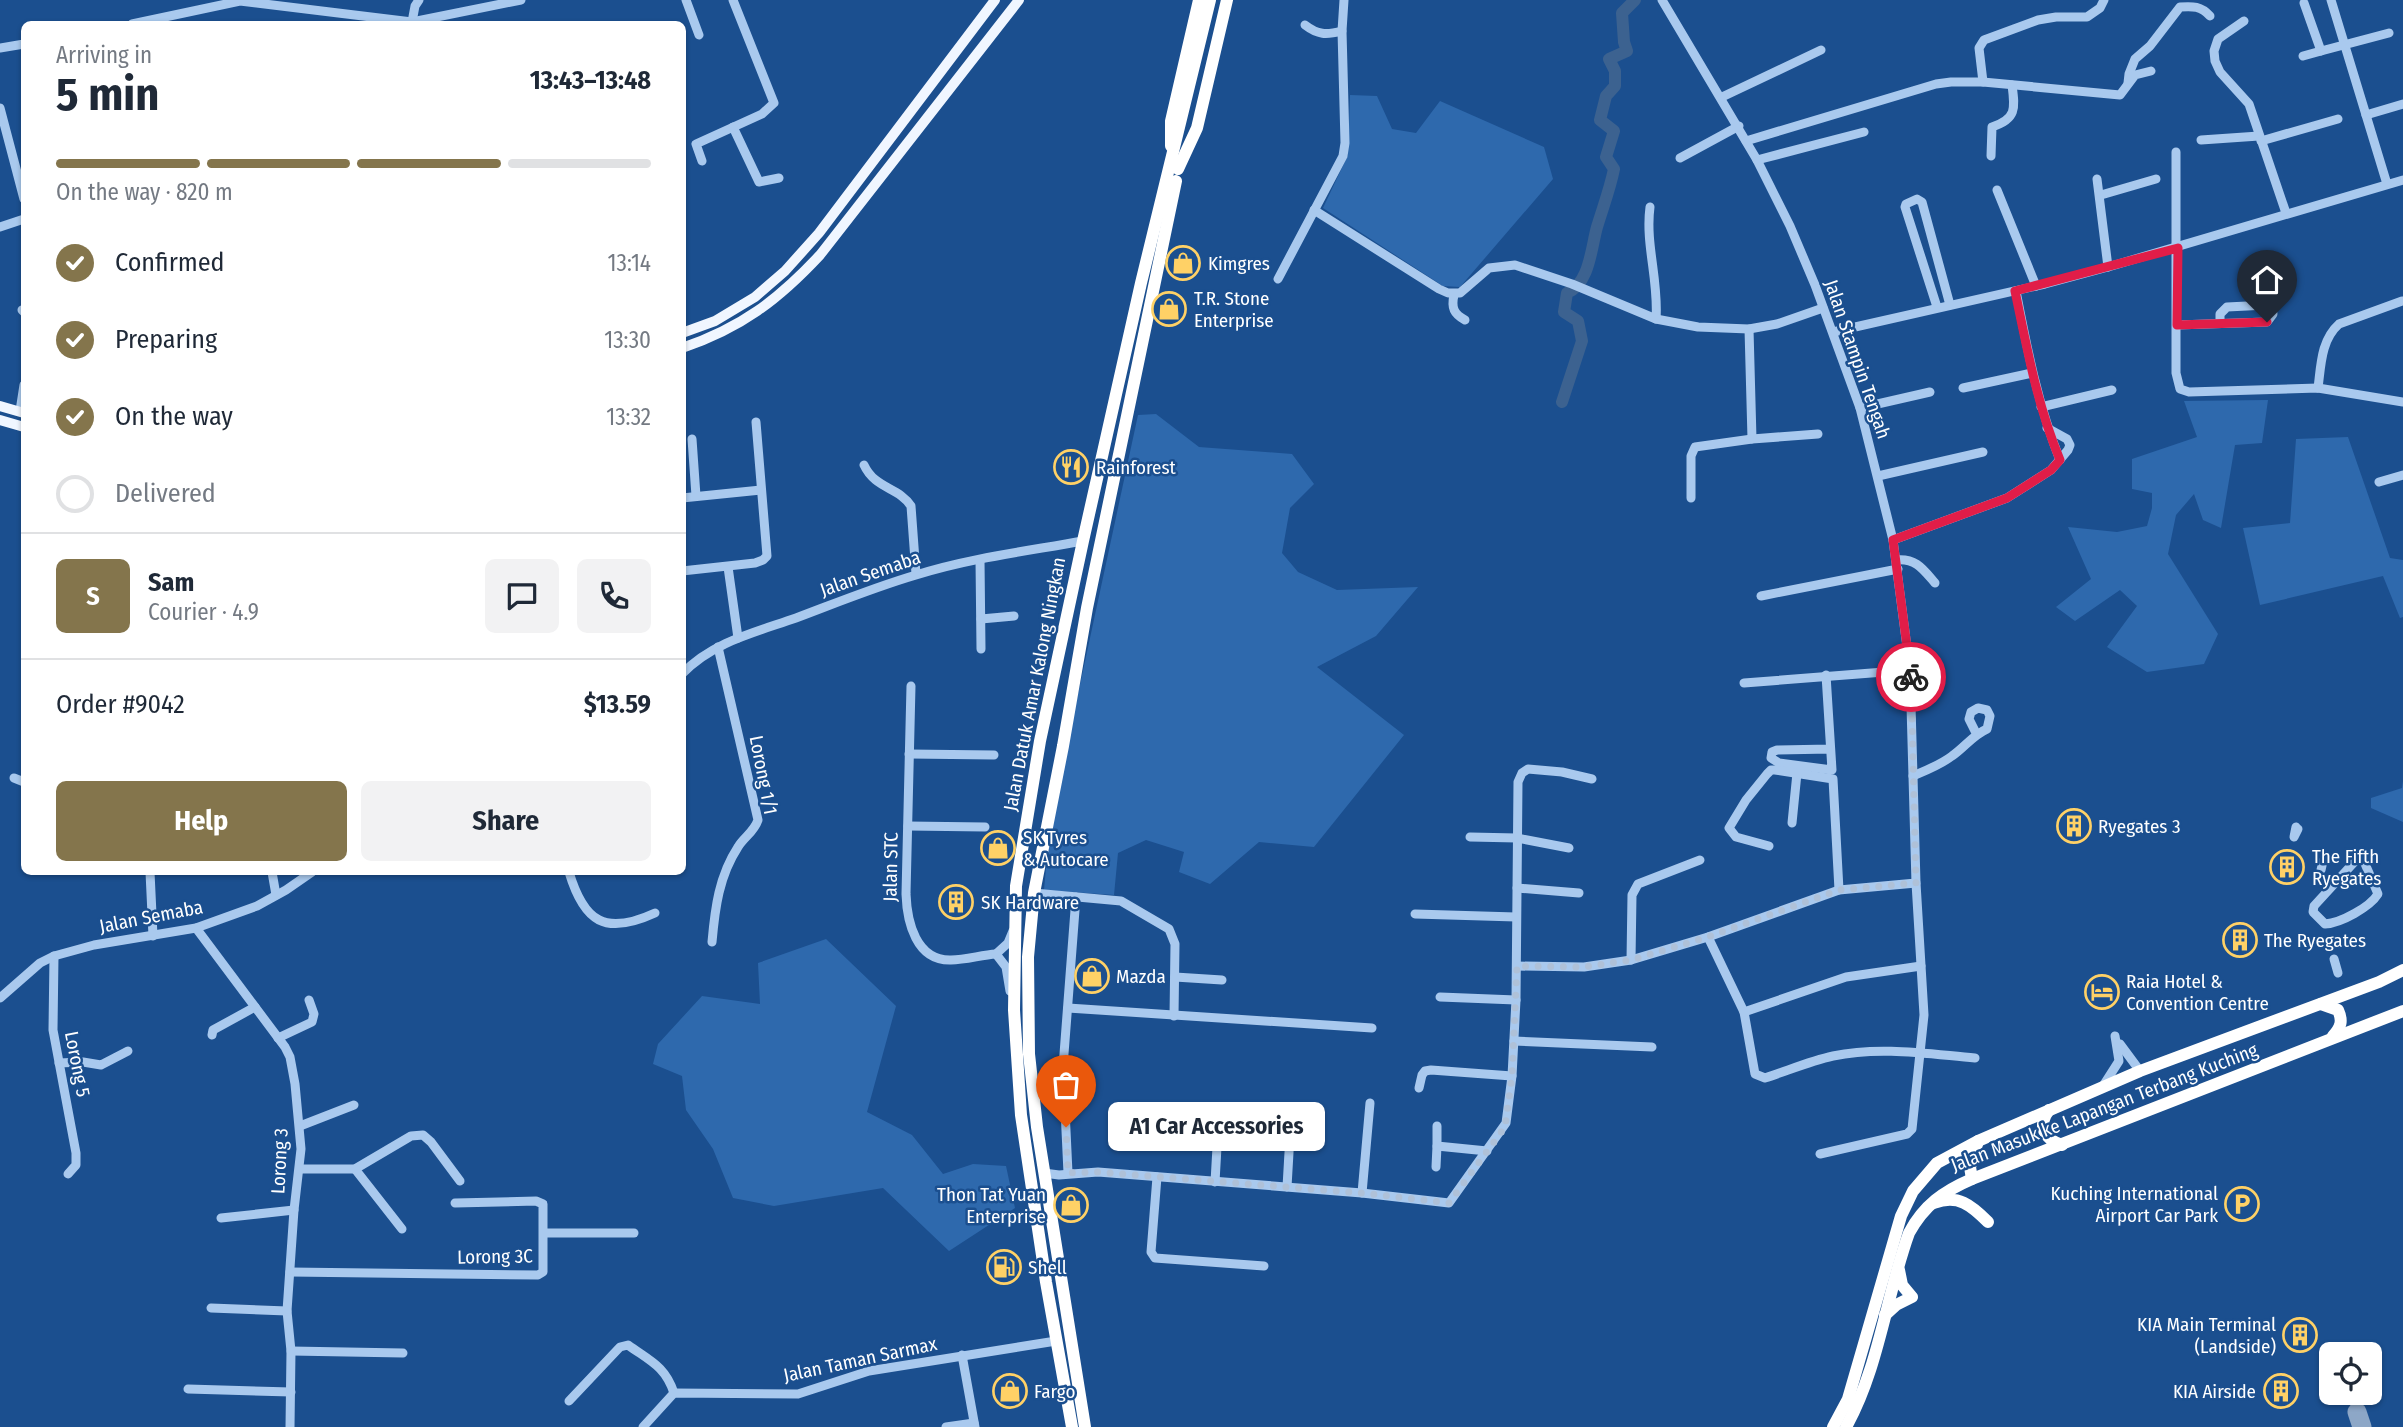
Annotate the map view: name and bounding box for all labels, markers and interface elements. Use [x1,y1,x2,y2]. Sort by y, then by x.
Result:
text: Arriving in [56,41,152,69]
text: 13:43–13:48 [530,65,651,96]
text: 5 min [56,67,159,122]
text: On the way · 820 m [56,178,233,206]
icon: check [56,244,94,282]
shop icon: Kimgres [1164,244,1202,282]
text: Confirmed [115,247,225,278]
text: 13:14 [608,249,651,277]
pin [2237,250,2297,322]
place label: Kimgres [1208,252,1270,275]
icon: home [2248,261,2286,299]
street label: Jalan Stampin Tengah [1819,277,1896,442]
place label: T.R. Stone Enterprise [1194,287,1274,332]
shop icon: T.R. Stone Enterprise [1150,290,1188,328]
icon: check [56,321,94,359]
text: Preparing [115,324,217,355]
text: 13:30 [604,326,651,354]
icon: check [56,398,94,436]
text: On the way [115,401,233,432]
text: 13:32 [606,403,651,431]
restaurant icon: Rainforest [1052,448,1090,486]
place label: Rainforest [1096,456,1176,479]
text: Delivered [115,478,216,509]
street label: Jalan Semaba [817,546,924,601]
street label: Jalan Datuk Amar Kalong Ningkan [999,555,1070,813]
button: chat [485,559,559,633]
button: phone [577,559,651,633]
text: Sam [148,567,194,598]
text: S [86,581,100,612]
text: Courier · 4.9 [148,598,259,626]
courier [1876,642,1946,712]
icon: bike [1892,658,1930,696]
text: Order #9042 [56,689,185,720]
text: $13.59 [584,689,651,720]
street label: Lorong 1/1 [745,734,782,817]
button: Help [56,781,347,861]
button: Share [361,781,651,861]
building icon: Ryegates 3 [2055,807,2093,845]
place label: Ryegates 3 [2098,815,2180,838]
place label: SK Tyres & Autocare [1023,826,1109,871]
shop icon: SK Tyres & Autocare [979,829,1017,867]
street label: Jalan STC [878,832,903,902]
place label: The Fifth Ryegates [2312,845,2381,890]
building icon: The Fifth Ryegates [2268,848,2306,886]
building icon: SK Hardware [937,883,975,921]
place label: SK Hardware [981,891,1079,914]
street label: Jalan Semaba [97,895,205,938]
building icon: The Ryegates [2221,921,2259,959]
place label: The Ryegates [2264,929,2366,952]
shop icon: Mazda [1073,957,1111,995]
place label: Mazda [1116,965,1166,988]
place label: Raia Hotel & Convention Centre [2126,970,2269,1015]
hotel icon: Raia Hotel & Convention Centre [2083,973,2121,1011]
street label: Lorong 5 [60,1029,95,1099]
street label: Jalan Masuk ke Lapangan Terbang Kuching [1947,1038,2261,1177]
pin [1036,1055,1096,1127]
icon: bag [1047,1066,1085,1104]
callout: A1 Car Accessories [1108,1102,1325,1152]
text: A1 Car Accessories [1130,1112,1303,1140]
street label: Lorong 3 [266,1127,293,1195]
place label: Kuching International Airport Car Park [2050,1182,2218,1227]
place label: Thon Tat Yuan Enterprise [937,1183,1046,1228]
parking icon: Kuching International Airport Car Park [2223,1185,2261,1223]
shop icon: Thon Tat Yuan Enterprise [1052,1186,1090,1224]
street label: Lorong 3C [457,1244,533,1269]
fuel station icon: Shell [985,1248,1023,1286]
place label: Shell [1028,1256,1067,1279]
place label: KIA Main Terminal (Landside) [2137,1313,2276,1358]
building icon: KIA Main Terminal (Landside) [2281,1316,2319,1354]
street label: Jalan Taman Sarmax [781,1332,940,1387]
map controls [2319,1342,2382,1405]
button: locate [2319,1342,2382,1405]
shop icon: Fargo [991,1372,1029,1410]
building icon: KIA Airside [2262,1372,2300,1410]
place label: Fargo [1034,1380,1075,1403]
place label: KIA Airside [2173,1380,2256,1403]

